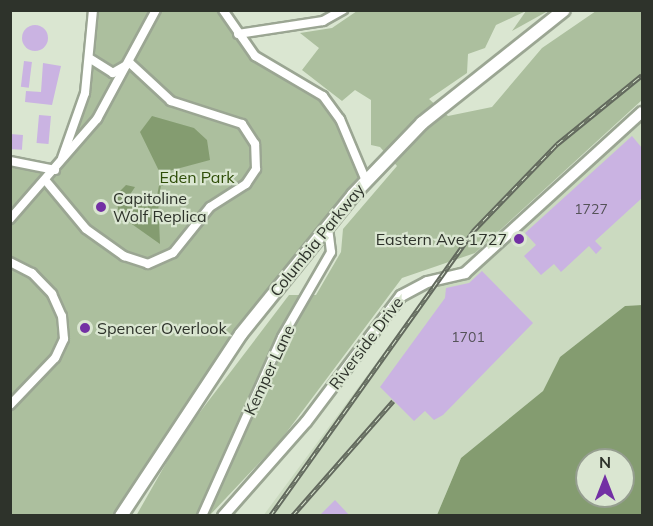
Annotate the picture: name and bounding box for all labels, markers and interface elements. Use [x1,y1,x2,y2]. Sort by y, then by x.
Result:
park label: Eden Park [160,167,234,187]
street label: Columbia Parkway [266,180,368,300]
place label: Capitoline Wolf Replica [113,188,207,226]
marker: Capitoline Wolf Replica [94,200,108,214]
house number: 1727 [574,201,608,217]
place label: Eastern Ave 1727 [376,229,507,249]
marker: Eastern Ave 1727 [512,232,526,246]
street label: Riverside Drive [325,293,407,393]
place label: Spencer Overlook [97,318,227,338]
marker: Spencer Overlook [78,321,92,335]
street label: Kemper Lane [240,322,298,418]
house number: 1701 [451,329,485,345]
north arrow [575,448,635,508]
text: N [599,452,611,472]

